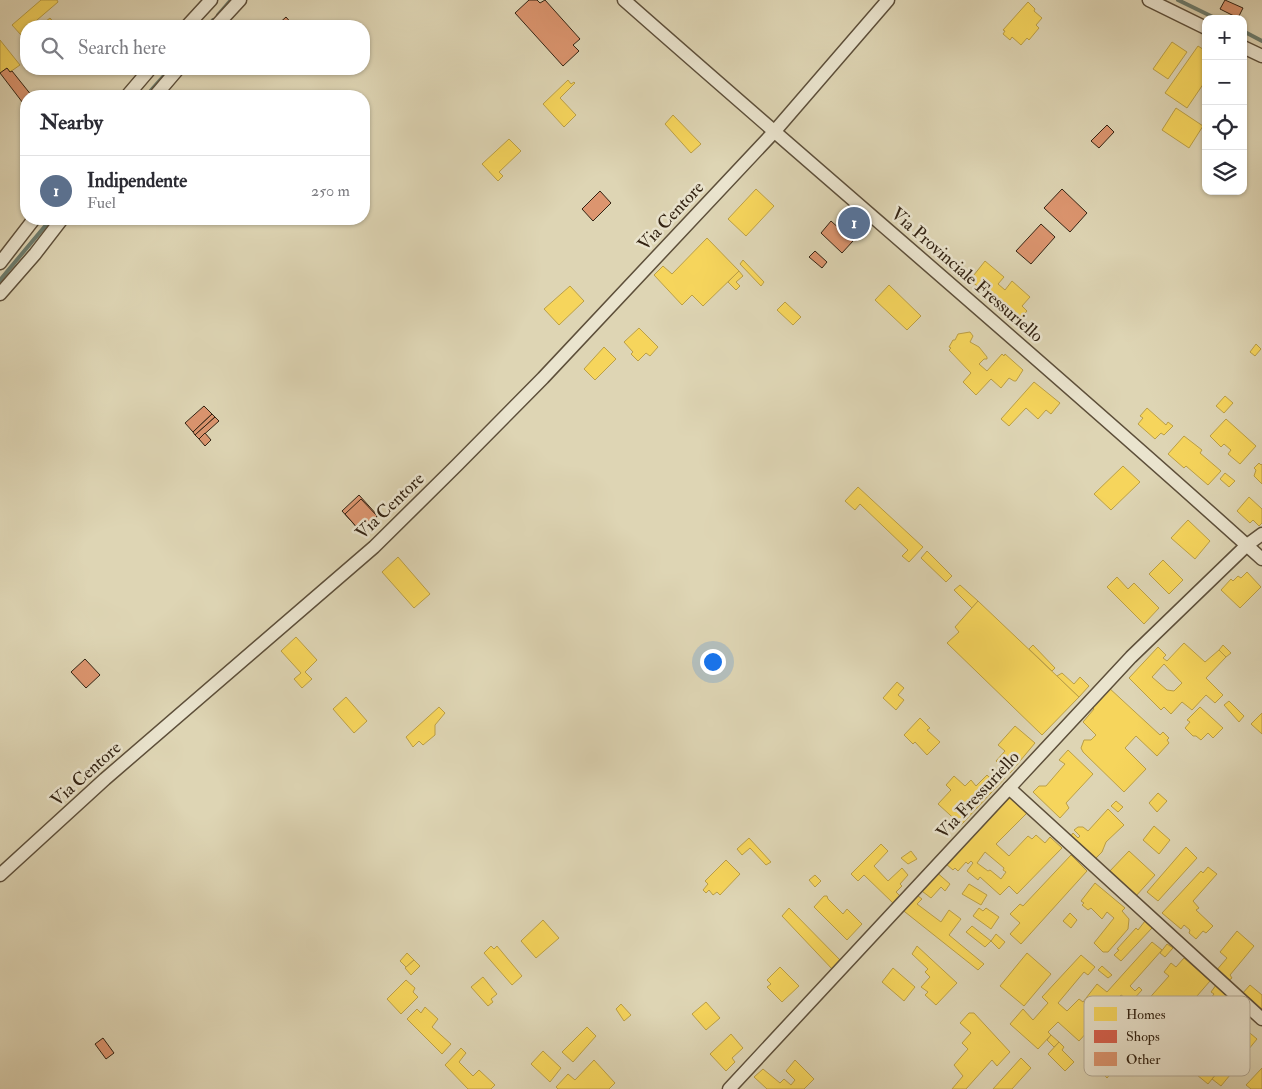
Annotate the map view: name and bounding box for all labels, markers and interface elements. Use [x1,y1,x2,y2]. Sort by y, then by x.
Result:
map controls [1202,15,1247,195]
button: + [1202,15,1247,60]
search box [20,20,370,75]
icon: search [38,34,66,62]
text: Search here [78,36,166,60]
button: − [1202,60,1247,105]
button: locate [1202,105,1247,150]
text: Nearby [40,109,103,136]
button: layers [1202,150,1247,195]
text: Indipendente [87,169,187,193]
street label: Via Centore [633,176,709,256]
text: 1 [53,181,59,201]
text: 250 m [311,181,350,201]
text: Fuel [87,193,116,213]
street label: Via Provinciale Fressuriello [886,202,1048,348]
pin: 1 [838,204,870,242]
street label: Via Centore [351,467,430,545]
your location [700,649,726,675]
street label: Via Centore [46,736,126,812]
street label: Via Fressuriello [931,746,1025,844]
legend [1084,996,1250,1076]
text: Homes [1126,1006,1166,1023]
text: Shops [1126,1028,1160,1046]
text: Other [1126,1051,1161,1068]

